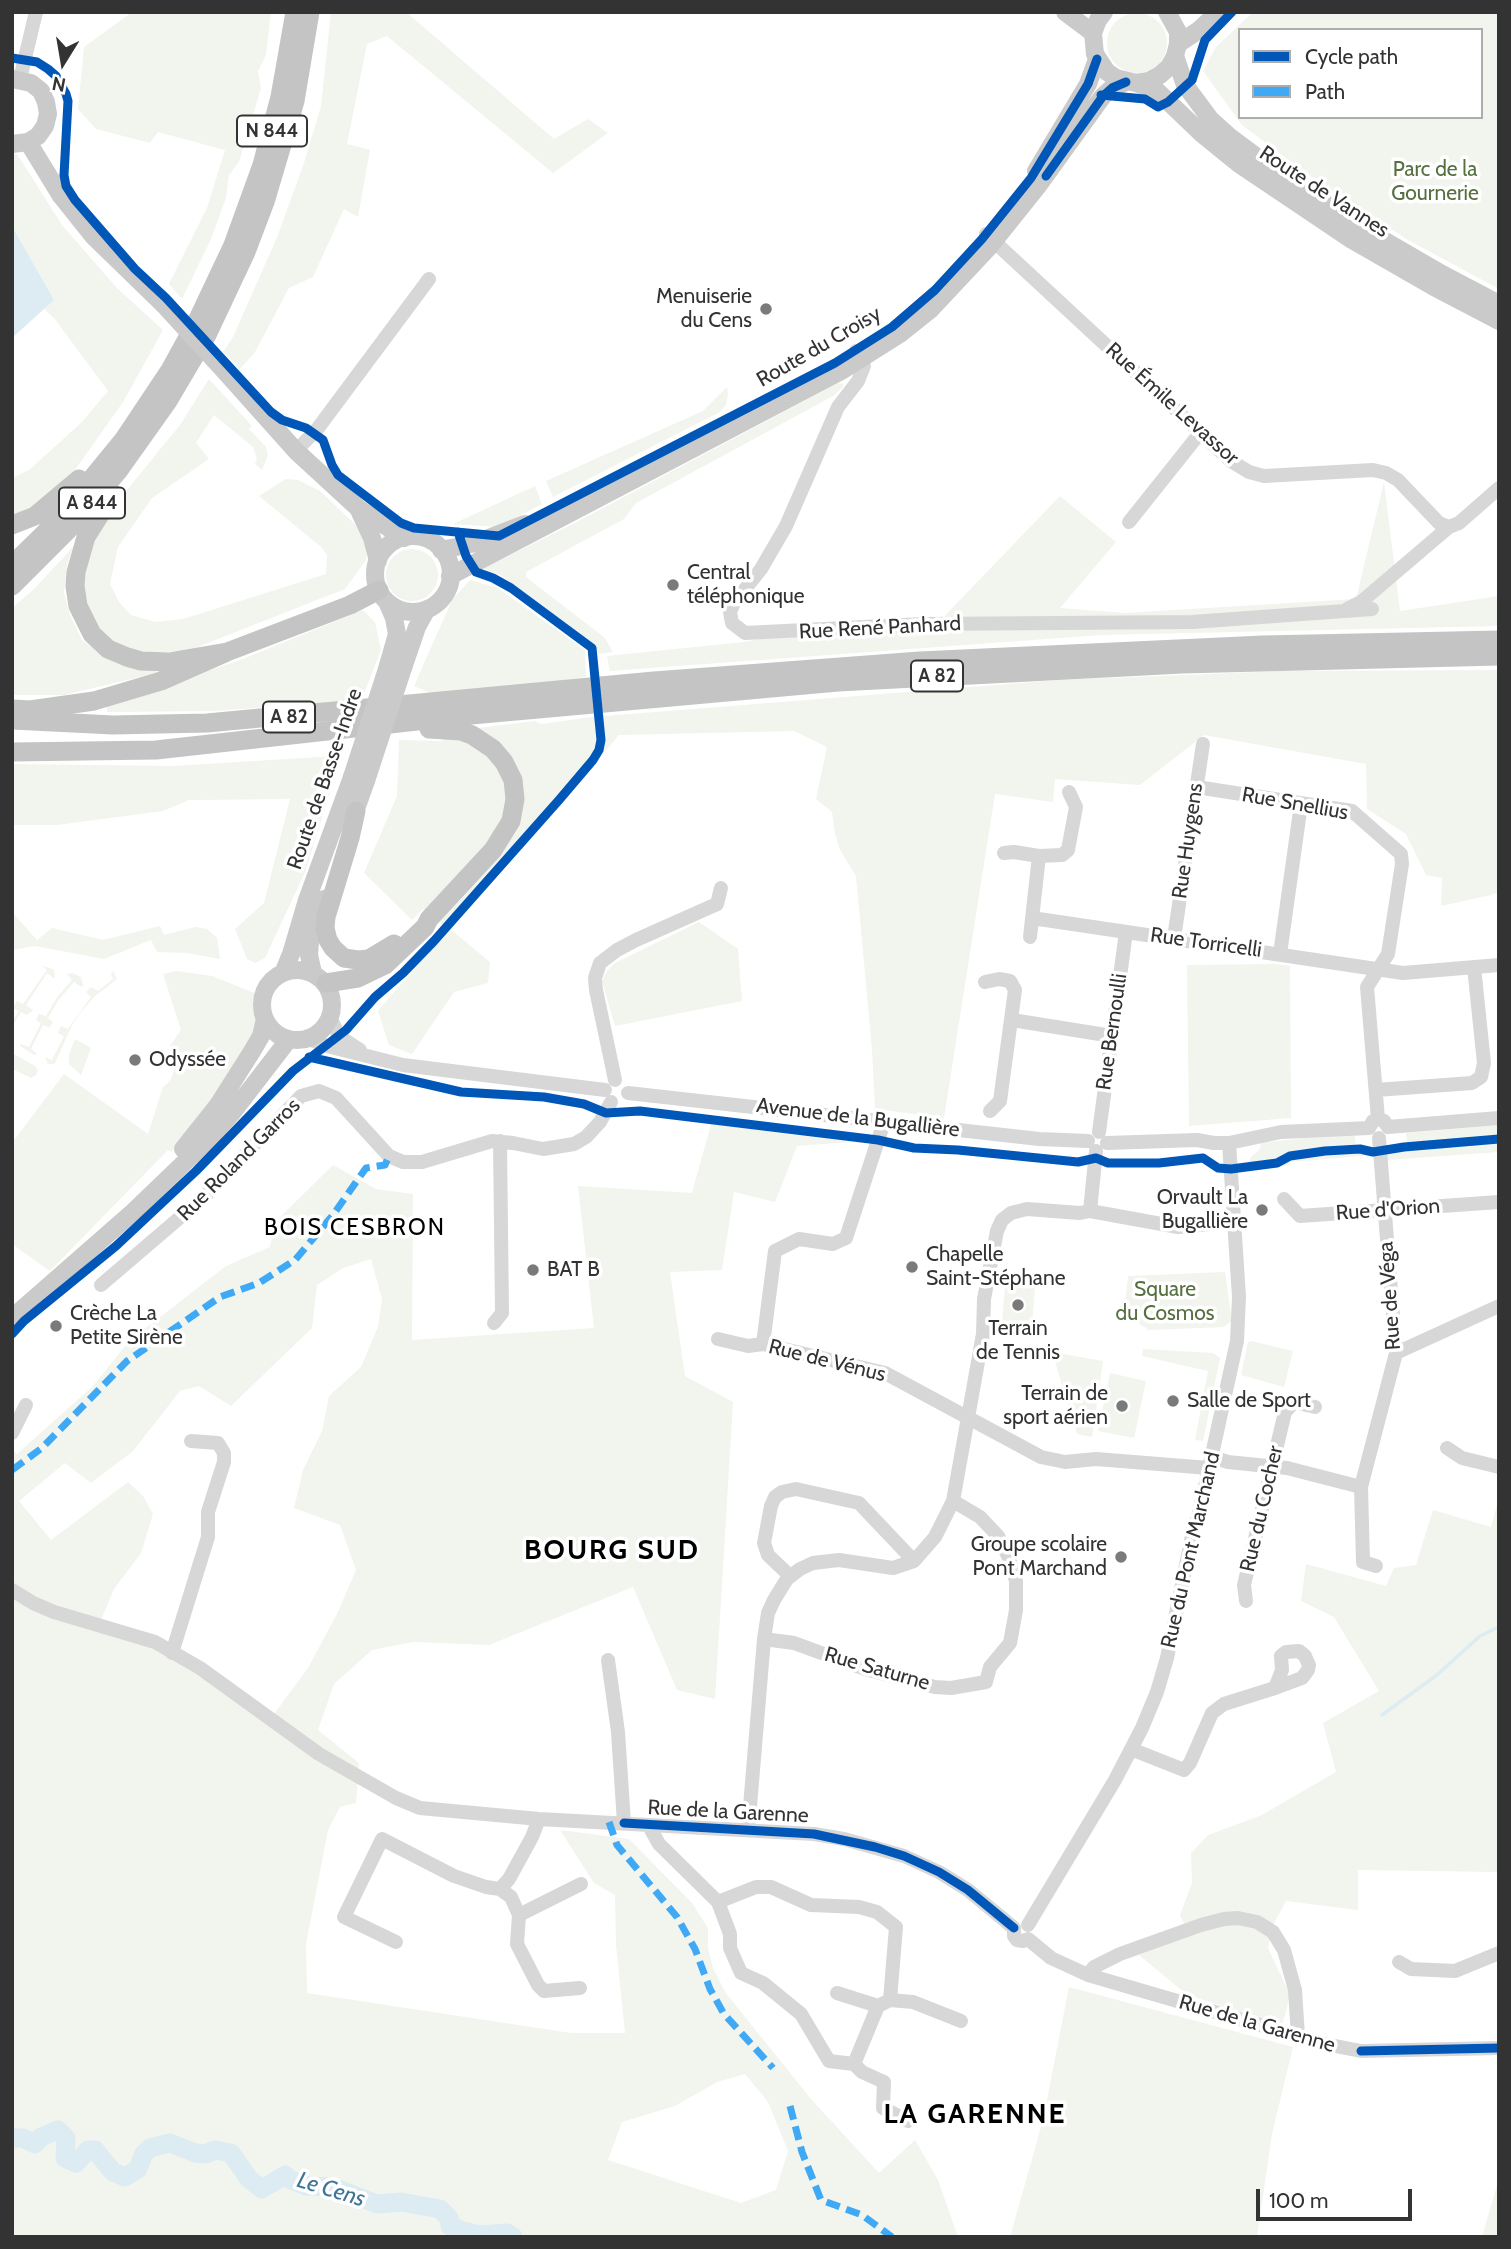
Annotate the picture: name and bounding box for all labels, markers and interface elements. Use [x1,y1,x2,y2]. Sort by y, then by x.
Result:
north arrow [28,28,98,98]
legend [1238,28,1483,119]
text: Cycle path [1305,44,1398,69]
text: N [50,72,68,97]
text: Path [1305,79,1345,104]
road number: N 844 [237,116,307,146]
street label: Route de Vannes [1254,141,1394,243]
park label: Parc de la Gournerie [1391,157,1479,207]
place label: Menuiserie du Cens [656,284,752,334]
street label: Route du Croisy [752,301,886,393]
marker: Menuiserie du Cens [758,301,774,317]
street label: Rue Émile Levassor [1100,338,1244,470]
road number: A 844 [59,488,125,518]
place label: Central téléphonique [687,560,805,610]
marker: Central téléphonique [665,577,681,593]
street label: Rue René Panhard [798,611,962,645]
road number: A 82 [911,660,963,692]
street label: Route de Basse-Indre [282,685,368,873]
road number: A 82 [263,702,315,732]
street label: Rue Huygens [1167,782,1209,900]
street label: Rue Snellius [1240,782,1350,826]
street label: Rue Torricelli [1149,923,1263,963]
street label: Rue Bernoulli [1091,972,1133,1092]
place label: Odyssée [149,1047,226,1073]
marker: Odyssée [127,1052,143,1068]
street label: Rue Roland Garros [172,1093,306,1227]
street label: Avenue de la Bugallière [755,1093,961,1143]
place label: Orvault La Bugallière [1157,1185,1248,1235]
street label: Rue d'Orion [1335,1194,1441,1226]
marker: Orvault La Bugallière [1254,1202,1270,1218]
district label: BOIS CESBRON [266,1214,444,1242]
street label: Rue de Véga [1374,1241,1406,1351]
place label: Chapelle Saint-Stéphane [926,1242,1065,1292]
place label: BAT B [547,1257,600,1283]
marker: Chapelle Saint-Stéphane [904,1259,920,1275]
marker: BAT B [525,1262,541,1278]
park label: Square du Cosmos [1116,1277,1214,1327]
marker: Terrain de Tennis [1010,1297,1026,1313]
place label: Crèche La Petite Sirène [70,1301,183,1351]
place label: Terrain de Tennis [976,1316,1060,1366]
marker: Crèche La Petite Sirène [48,1318,64,1334]
street label: Rue de Vénus [766,1334,888,1388]
place label: Terrain de sport aérien [1003,1381,1108,1431]
place label: Salle de Sport [1187,1388,1311,1414]
marker: Salle de Sport [1165,1393,1181,1409]
marker: Terrain de sport aérien [1114,1398,1130,1414]
street label: Rue du Cocher [1235,1443,1289,1575]
street label: Rue du Pont Marchand [1156,1449,1226,1651]
place label: Groupe scolaire Pont Marchand [971,1532,1107,1582]
district label: BOURG SUD [525,1534,699,1568]
marker: Groupe scolaire Pont Marchand [1113,1549,1129,1565]
street label: Rue Saturne [822,1642,932,1696]
street label: Rue de la Garenne [647,1795,809,1829]
street label: Rue de la Garenne [1176,1990,1338,2058]
district label: LA GARENNE [885,2098,1065,2132]
water label: Le Cens [294,2167,368,2213]
scale bar [1259,2176,1415,2220]
text: 100 m [1269,2188,1328,2213]

